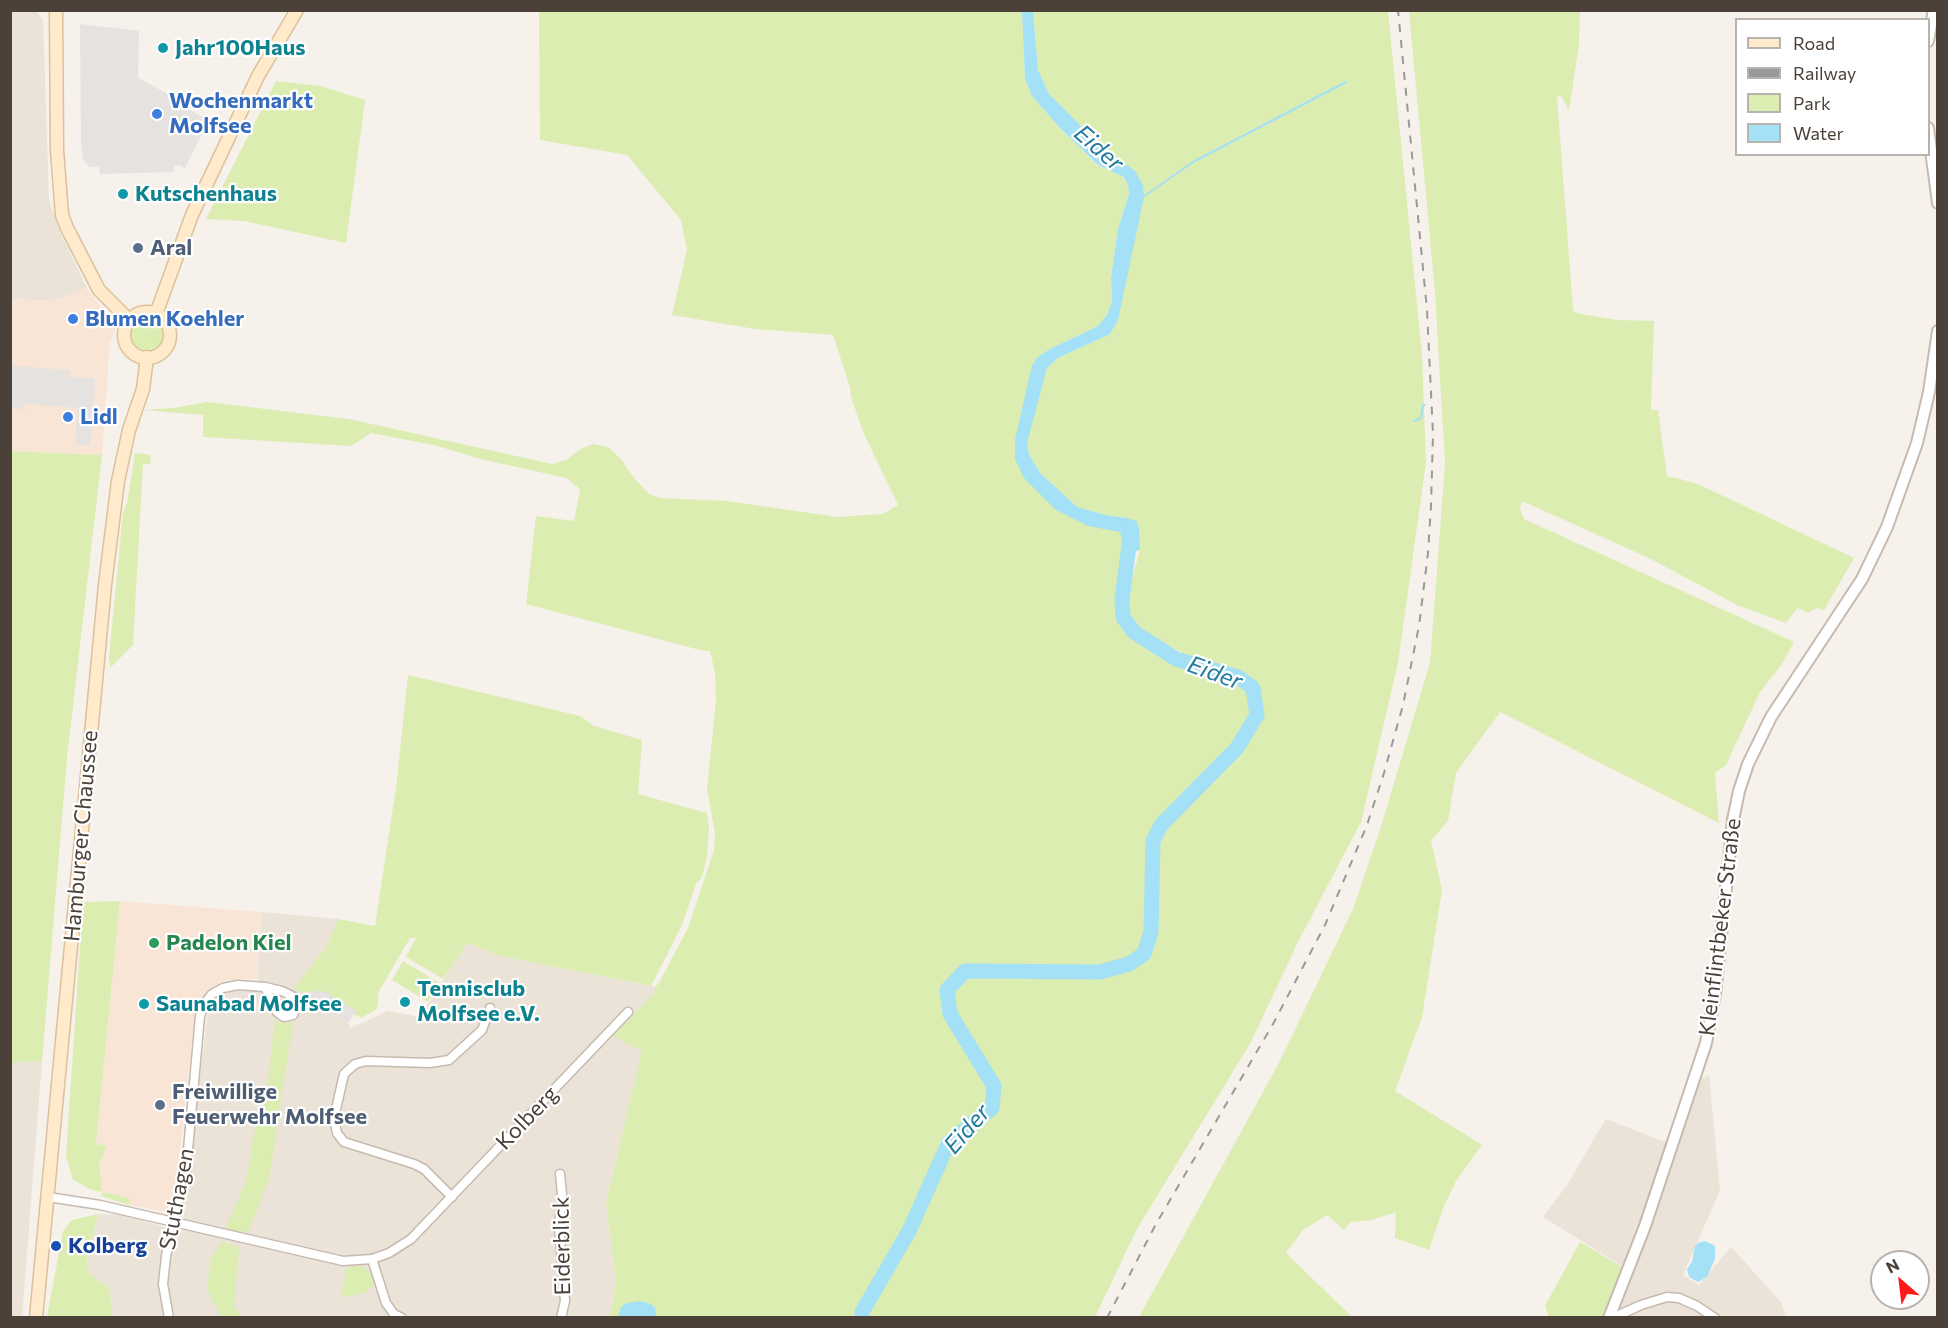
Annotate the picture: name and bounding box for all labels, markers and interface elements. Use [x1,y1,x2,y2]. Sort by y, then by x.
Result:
legend [1735,18,1930,156]
text: Road [1793,32,1835,54]
place label: Jahr100Haus [175,35,306,61]
marker: Jahr100Haus [156,41,170,55]
text: Railway [1793,62,1856,84]
place label: Wochenmarkt Molfsee [169,88,313,140]
text: Park [1793,92,1831,114]
marker: Wochenmarkt Molfsee [150,107,164,121]
water label: Eider [1068,119,1130,177]
text: Water [1793,122,1844,144]
place label: Kutschenhaus [135,181,277,207]
marker: Kutschenhaus [116,187,130,201]
place label: Aral [150,235,192,261]
marker: Aral [131,241,145,255]
place label: Blumen Koehler [85,306,244,332]
marker: Blumen Koehler [66,312,80,326]
place label: Lidl [80,404,118,430]
marker: Lidl [61,410,75,424]
water label: Eider [1184,650,1246,696]
street label: Hamburger Chaussee [59,729,103,943]
street label: Kleinflintbeker Straße [1694,817,1746,1037]
place label: Padelon Kiel [166,930,291,956]
marker: Padelon Kiel [147,936,161,950]
place label: Tennisclub Molfsee e.V. [417,976,540,1028]
place label: Saunabad Molfsee [156,991,342,1017]
marker: Tennisclub Molfsee e.V. [398,995,412,1009]
marker: Saunabad Molfsee [137,997,151,1011]
place label: Freiwillige Feuerwehr Molfsee [172,1079,367,1130]
street label: Kolberg [490,1081,564,1155]
marker: Freiwillige Feuerwehr Molfsee [153,1098,167,1112]
water label: Eider [938,1098,996,1160]
street label: Stuthagen [154,1146,200,1252]
street label: Eiderblick [548,1196,576,1296]
place label: Kolberg [68,1233,147,1259]
marker: Kolberg [49,1239,63,1253]
north arrow [1870,1250,1930,1310]
text: N [1882,1254,1902,1277]

